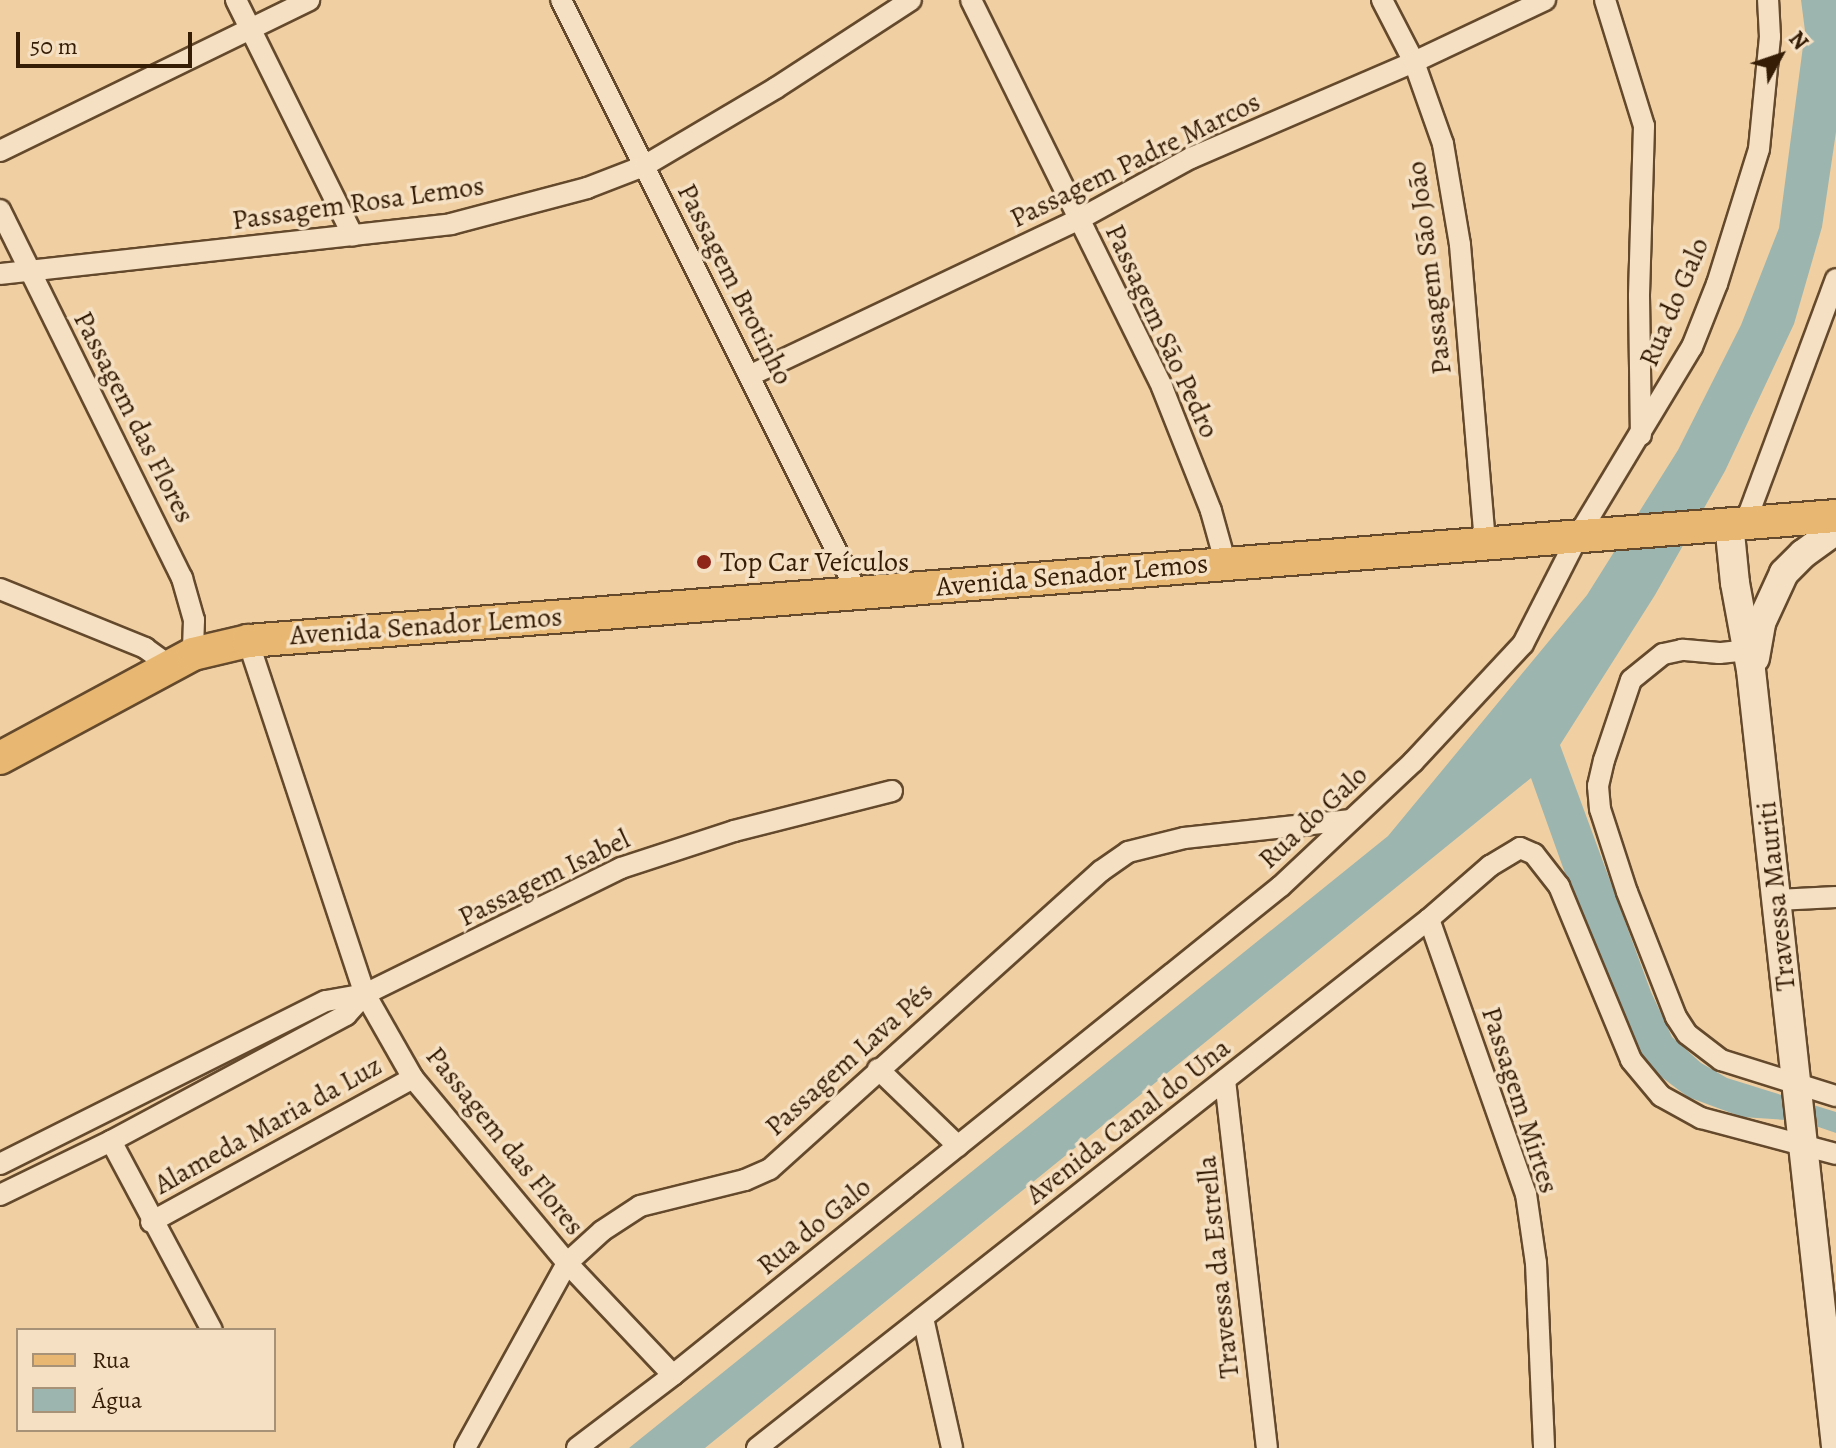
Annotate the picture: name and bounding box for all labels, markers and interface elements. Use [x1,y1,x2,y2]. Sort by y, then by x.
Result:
scale bar [20,16,196,66]
north arrow [1740,16,1820,96]
text: N [1782,25,1815,56]
text: 50 m [30,30,78,62]
street label: Passagem Padre Marcos [1005,85,1265,235]
street label: Passagem São João [1399,159,1459,377]
street label: Passagem Rosa Lemos [230,169,486,237]
street label: Passagem Brotinho [670,178,800,390]
street label: Passagem São Pedro [1098,219,1226,443]
street label: Rua do Galo [1632,232,1716,372]
street label: Passagem das Flores [66,306,202,528]
place label: Top Car Veículos [720,545,909,579]
street label: Avenida Senador Lemos [935,546,1209,604]
marker: Top Car Veículos [695,553,713,571]
street label: Avenida Senador Lemos [289,600,563,652]
street label: Rua do Galo [1252,758,1374,876]
street label: Travessa Mauriti [1749,800,1803,992]
street label: Passagem Isabel [453,822,635,934]
street label: Passagem Lava Pés [758,975,940,1143]
street label: Passagem Mirtes [1474,1003,1566,1197]
street label: Avenida Canal do Una [1019,1031,1237,1211]
street label: Passagem das Flores [419,1040,591,1242]
street label: Alameda Maria da Luz [148,1049,388,1201]
street label: Travessa da Estrella [1190,1154,1246,1380]
street label: Rua do Galo [750,1170,878,1282]
legend [16,1328,276,1432]
text: Rua [92,1344,130,1376]
text: Água [92,1384,142,1416]

